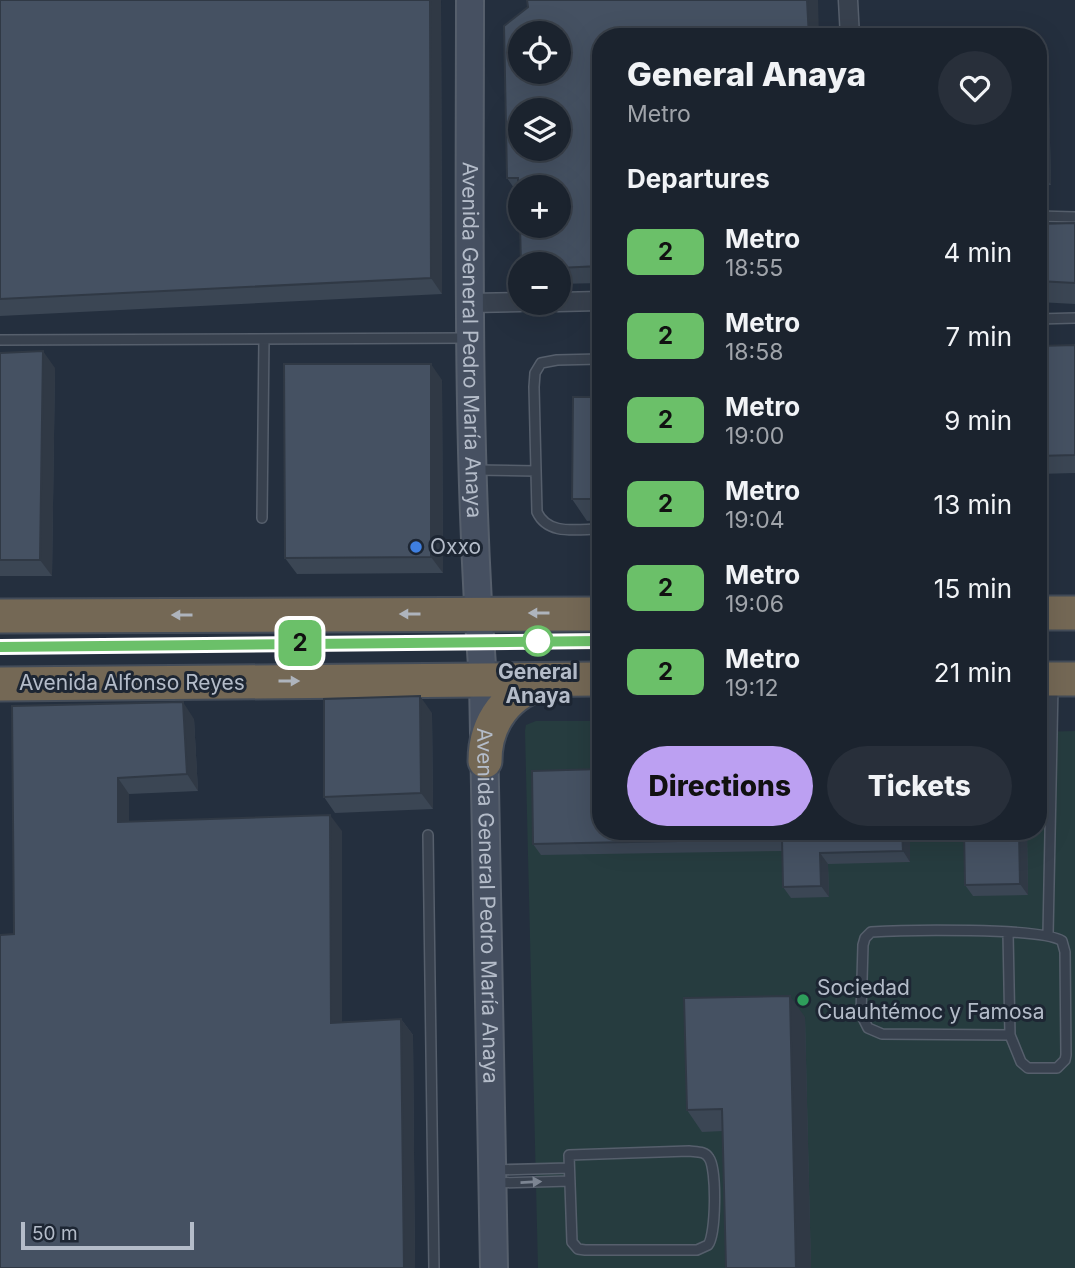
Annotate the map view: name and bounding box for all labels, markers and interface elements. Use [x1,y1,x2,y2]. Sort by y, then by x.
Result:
map controls [508,21,571,315]
button: locate [508,21,571,84]
button: heart [938,51,1012,125]
text: General Anaya [627,54,866,94]
button: layers [508,98,571,161]
text: Metro [627,100,691,128]
street label: Avenida General Pedro María Anaya [458,162,487,519]
text: Departures [627,163,770,194]
button: + [508,175,571,238]
text: Metro [725,223,800,254]
text: 2 [658,237,673,266]
text: 4 min [943,237,1012,268]
button: − [508,252,571,315]
text: 18:55 [725,254,783,282]
text: Metro [725,307,800,338]
text: 2 [658,321,673,350]
text: 7 min [946,321,1012,352]
text: 18:58 [725,338,783,366]
text: Metro [725,391,800,422]
text: 2 [658,405,673,434]
text: 9 min [944,405,1012,436]
text: 19:00 [725,422,784,450]
text: Metro [725,475,800,506]
text: 2 [658,489,673,518]
text: 13 min [934,489,1012,520]
text: 19:04 [725,506,785,534]
place label: Oxxo [430,534,481,559]
marker: Oxxo [408,539,424,555]
text: Metro [725,559,800,590]
text: 2 [658,573,673,602]
text: 15 min [934,573,1012,604]
text: 19:06 [725,590,784,618]
one-way arrow [398,608,420,620]
one-way arrow [528,608,550,619]
one-way arrow [171,609,193,621]
line badge: 2 [277,620,323,666]
marker: General Anaya [523,626,553,656]
text: 2 [292,628,308,657]
text: Metro [725,643,800,674]
text: 2 [658,657,673,686]
text: 21 min [934,657,1012,688]
place label: General Anaya [498,659,578,708]
street label: Avenida Alfonso Reyes [19,670,245,695]
text: 19:12 [725,674,779,702]
one-way arrow [278,676,300,687]
street label: Avenida General Pedro María Anaya [472,727,504,1084]
button: Directions [627,746,813,826]
button: Tickets [827,746,1012,826]
place label: Sociedad Cuauhtémoc y Famosa [817,975,1044,1024]
marker: Sociedad Cuauhtémoc y Famosa [795,992,811,1008]
one-way arrow [520,1176,542,1187]
scale bar [21,1219,194,1251]
text: 50 m [32,1222,78,1245]

